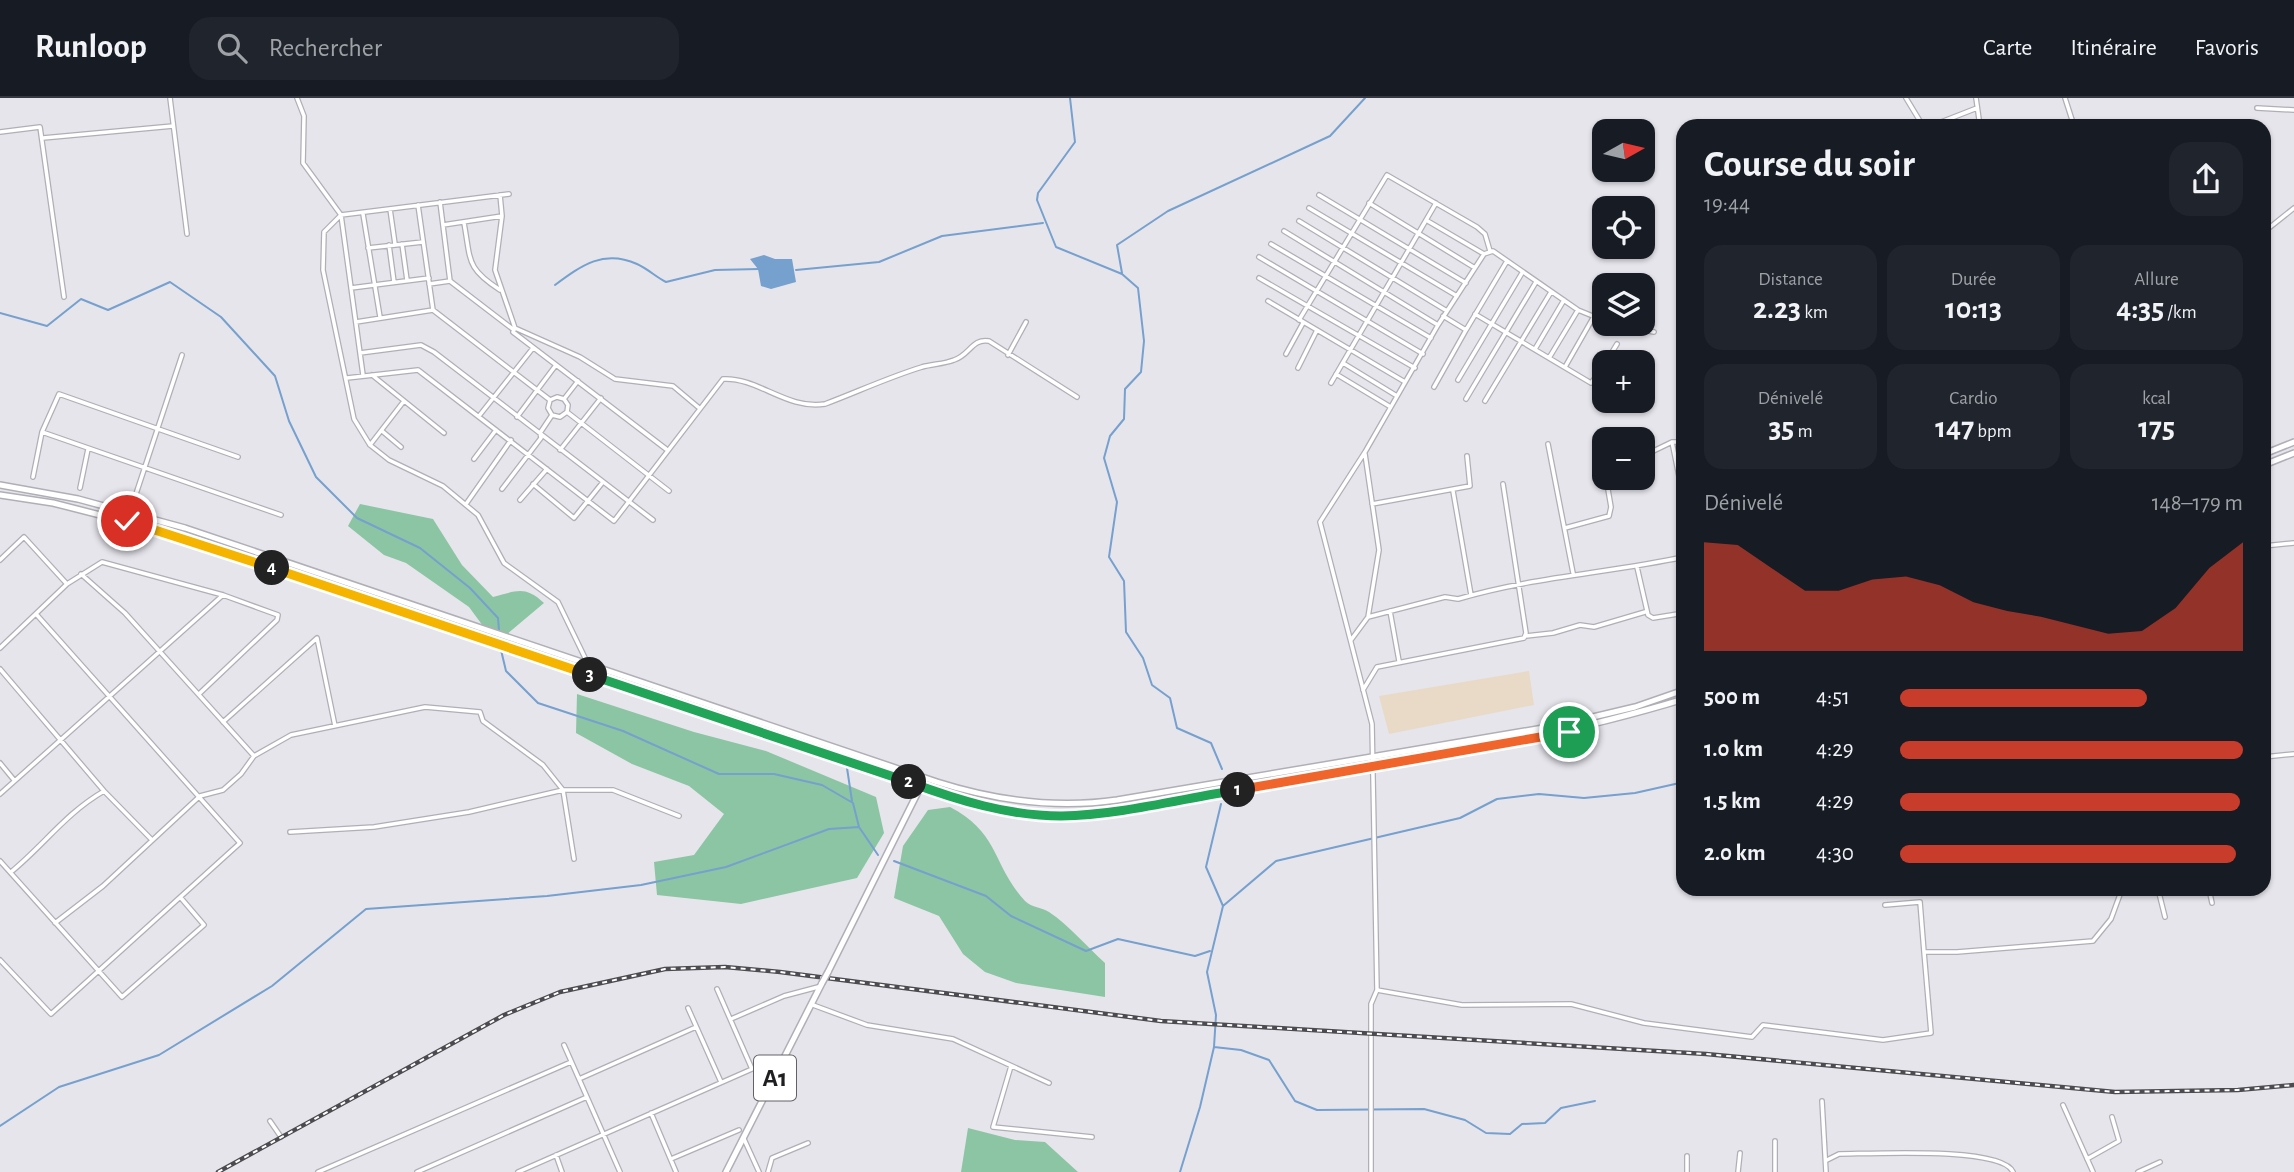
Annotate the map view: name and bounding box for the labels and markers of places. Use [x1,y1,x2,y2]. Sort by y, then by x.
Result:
pin [97,491,157,551]
pin: 4 [254,550,290,586]
pin: 3 [572,658,608,692]
pin [1539,702,1599,762]
pin: 2 [892,764,926,800]
pin: 1 [1220,772,1256,808]

